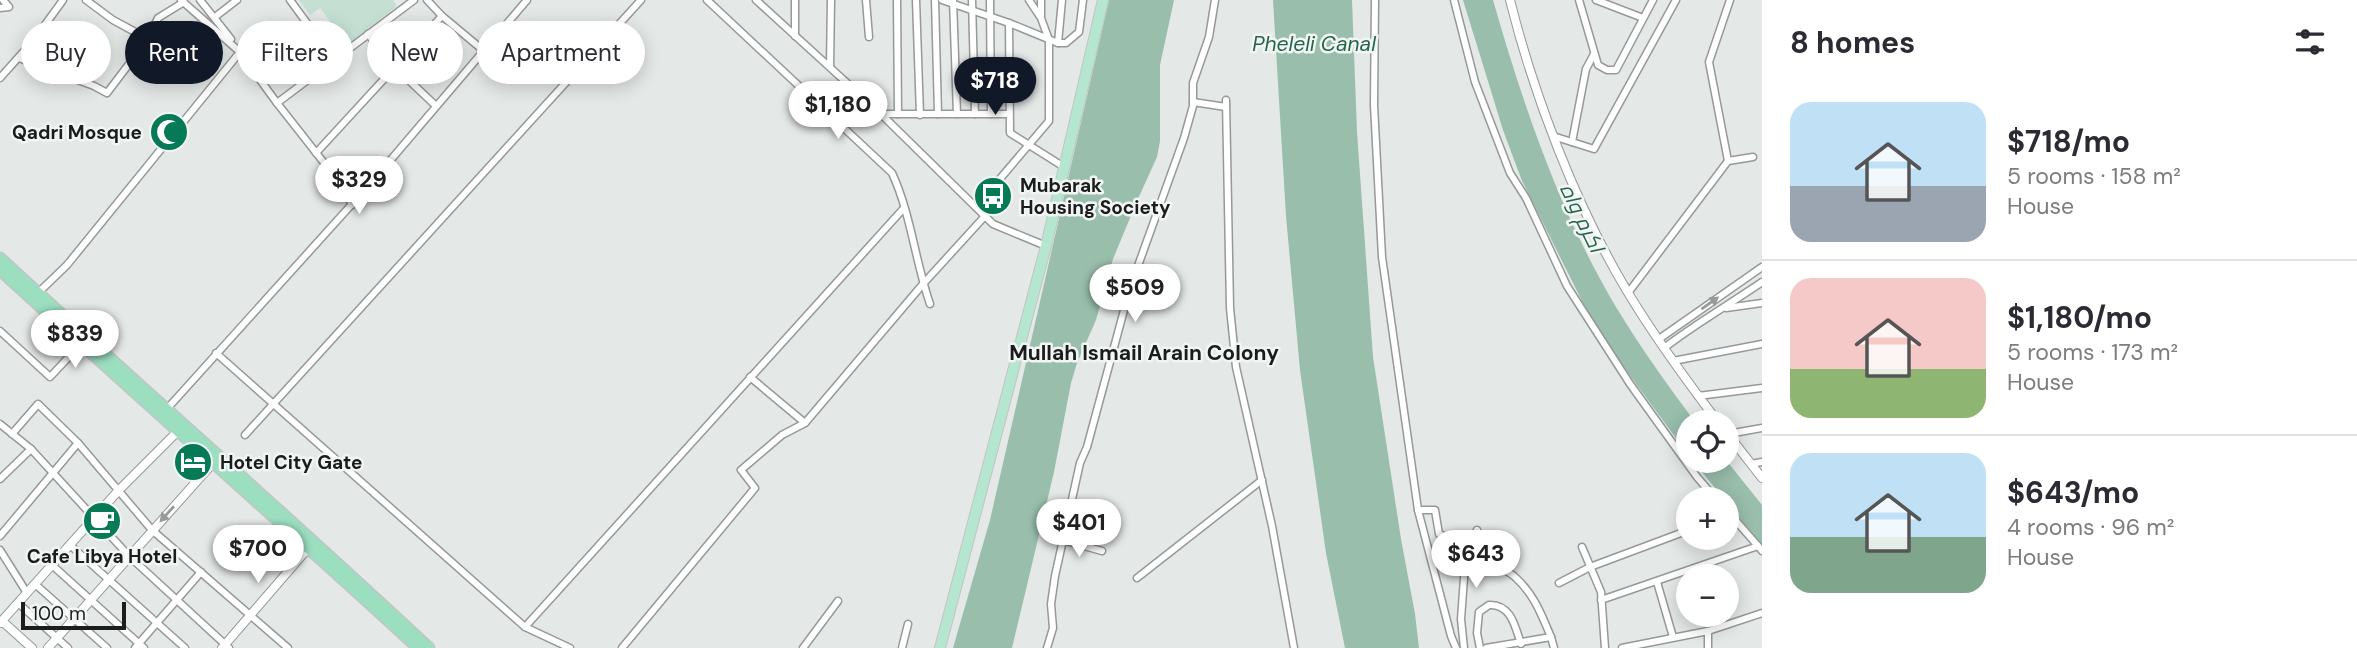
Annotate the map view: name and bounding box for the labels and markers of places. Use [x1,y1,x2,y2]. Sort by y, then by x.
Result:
pin: $718 [954,58,1036,117]
pin: $1,180 [781,82,895,141]
mosque icon: Qadri Mosque [148,111,190,153]
place label: Qadri Mosque [12,120,142,145]
pin: $329 [318,156,400,216]
place label: Mubarak Housing Society [1020,173,1171,220]
bus stop icon: Mubarak Housing Society [972,175,1014,217]
pin: $509 [1094,264,1176,324]
pin: $839 [34,310,116,370]
hotel icon: Hotel City Gate [172,441,214,483]
place label: Hotel City Gate [220,450,362,475]
cafe icon: Cafe Libya Hotel [81,500,123,542]
pin: $401 [1038,500,1120,559]
pin: $700 [217,526,299,585]
pin: $643 [1435,530,1517,590]
place label: Cafe Libya Hotel [27,544,177,569]

